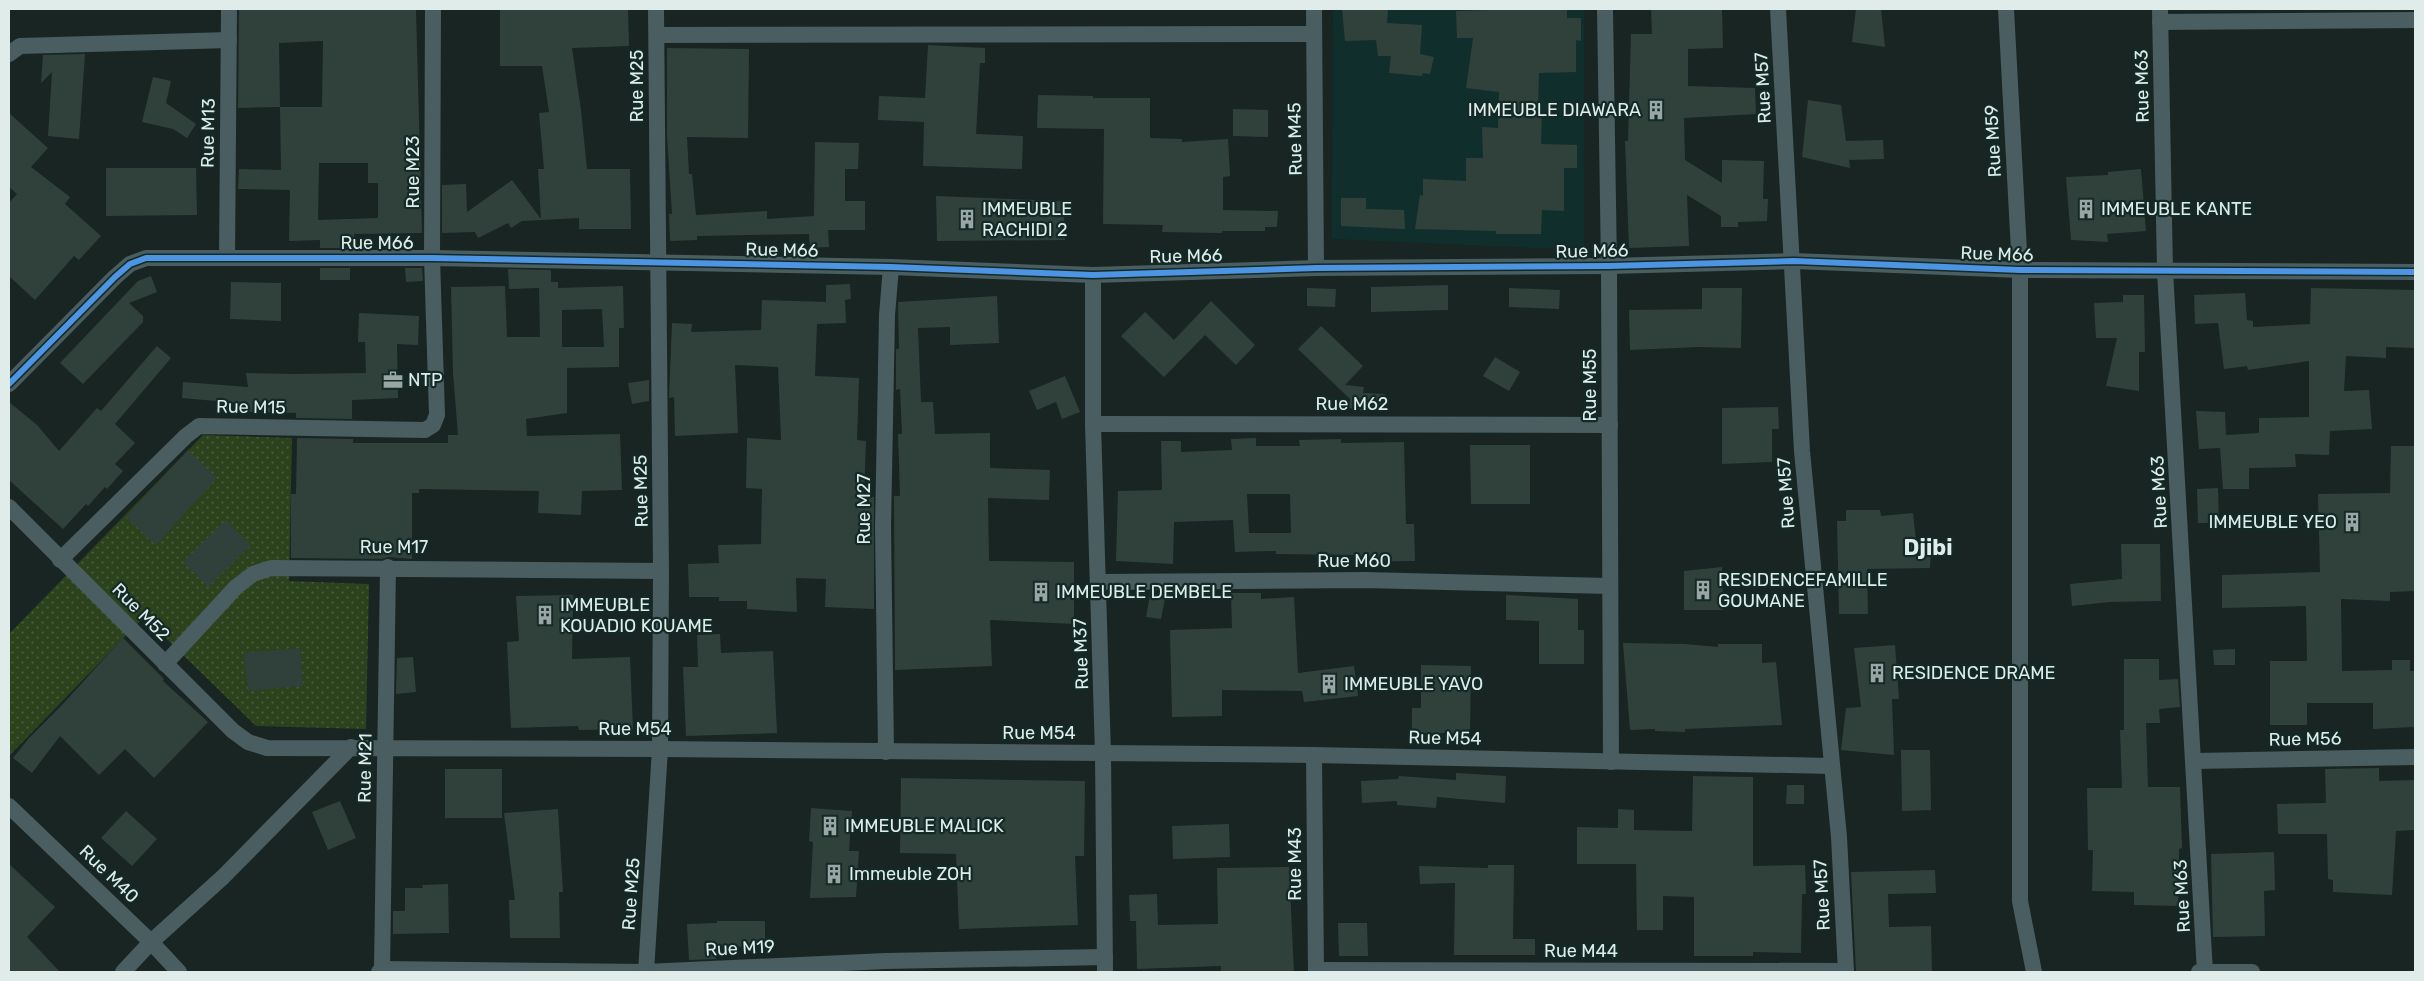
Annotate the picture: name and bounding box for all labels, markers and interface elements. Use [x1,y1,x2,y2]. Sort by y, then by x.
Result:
street label: Rue M63 [2130,49,2154,123]
street label: Rue M25 [626,50,648,122]
street label: Rue M57 [1750,52,1776,124]
street label: Rue M13 [196,98,220,168]
place label: IMMEUBLE DIAWARA [1468,99,1641,121]
building icon: IMMEUBLE DIAWARA [1645,99,1667,121]
street label: Rue M45 [1283,102,1307,176]
street label: Rue M59 [1980,104,2006,178]
street label: Rue M23 [402,136,424,208]
place label: IMMEUBLE RACHIDI 2 [982,198,1072,241]
building icon: IMMEUBLE KANTE [2075,198,2097,220]
place label: IMMEUBLE KANTE [2101,198,2252,220]
building icon: IMMEUBLE RACHIDI 2 [956,208,978,230]
street label: Rue M66 [340,232,414,254]
street label: Rue M66 [745,238,819,262]
street label: Rue M66 [1555,239,1629,263]
street label: Rue M66 [1960,242,2034,266]
street label: Rue M66 [1149,244,1223,268]
street label: Rue M55 [1579,349,1601,421]
office icon: NTP [382,369,404,391]
place label: NTP [408,369,443,391]
street label: Rue M62 [1316,393,1388,415]
street label: Rue M15 [216,395,286,419]
street label: Rue M25 [629,454,653,528]
street label: Rue M63 [2146,455,2172,529]
street label: Rue M57 [1773,457,1799,529]
street label: Rue M27 [853,473,875,545]
place label: IMMEUBLE YEO [2208,511,2337,533]
building icon: IMMEUBLE YEO [2341,511,2363,533]
district label: Djibi [1904,534,1952,561]
street label: Rue M17 [360,536,428,558]
street label: Rue M60 [1317,550,1391,572]
place label: RESIDENCEFAMILLE GOUMANE [1718,569,1888,612]
street label: Rue M52 [108,579,174,645]
building icon: RESIDENCEFAMILLE GOUMANE [1692,579,1714,601]
building icon: IMMEUBLE DEMBELE [1030,581,1052,603]
place label: IMMEUBLE DEMBELE [1056,581,1232,603]
place label: IMMEUBLE KOUADIO KOUAME [560,594,713,637]
building icon: IMMEUBLE KOUADIO KOUAME [534,604,556,626]
street label: Rue M37 [1069,618,1093,690]
building icon: RESIDENCE DRAME [1866,662,1888,684]
place label: RESIDENCE DRAME [1892,662,2055,684]
building icon: IMMEUBLE YAVO [1318,673,1340,695]
place label: IMMEUBLE YAVO [1344,673,1483,695]
street label: Rue M54 [598,718,672,740]
street label: Rue M54 [1002,722,1076,744]
street label: Rue M54 [1408,726,1482,750]
street label: Rue M56 [2268,727,2342,751]
street label: Rue M21 [353,733,377,803]
building icon: IMMEUBLE MALICK [819,815,841,837]
place label: IMMEUBLE MALICK [845,815,1004,837]
street label: Rue M43 [1284,827,1306,901]
street label: Rue M40 [75,840,143,908]
street label: Rue M25 [617,857,645,931]
street label: Rue M57 [1809,859,1835,931]
street label: Rue M63 [2169,859,2195,933]
building icon: Immeuble ZOH [823,863,845,885]
place label: Immeuble ZOH [849,863,972,885]
street label: Rue M19 [705,935,775,961]
street label: Rue M44 [1544,940,1618,962]

